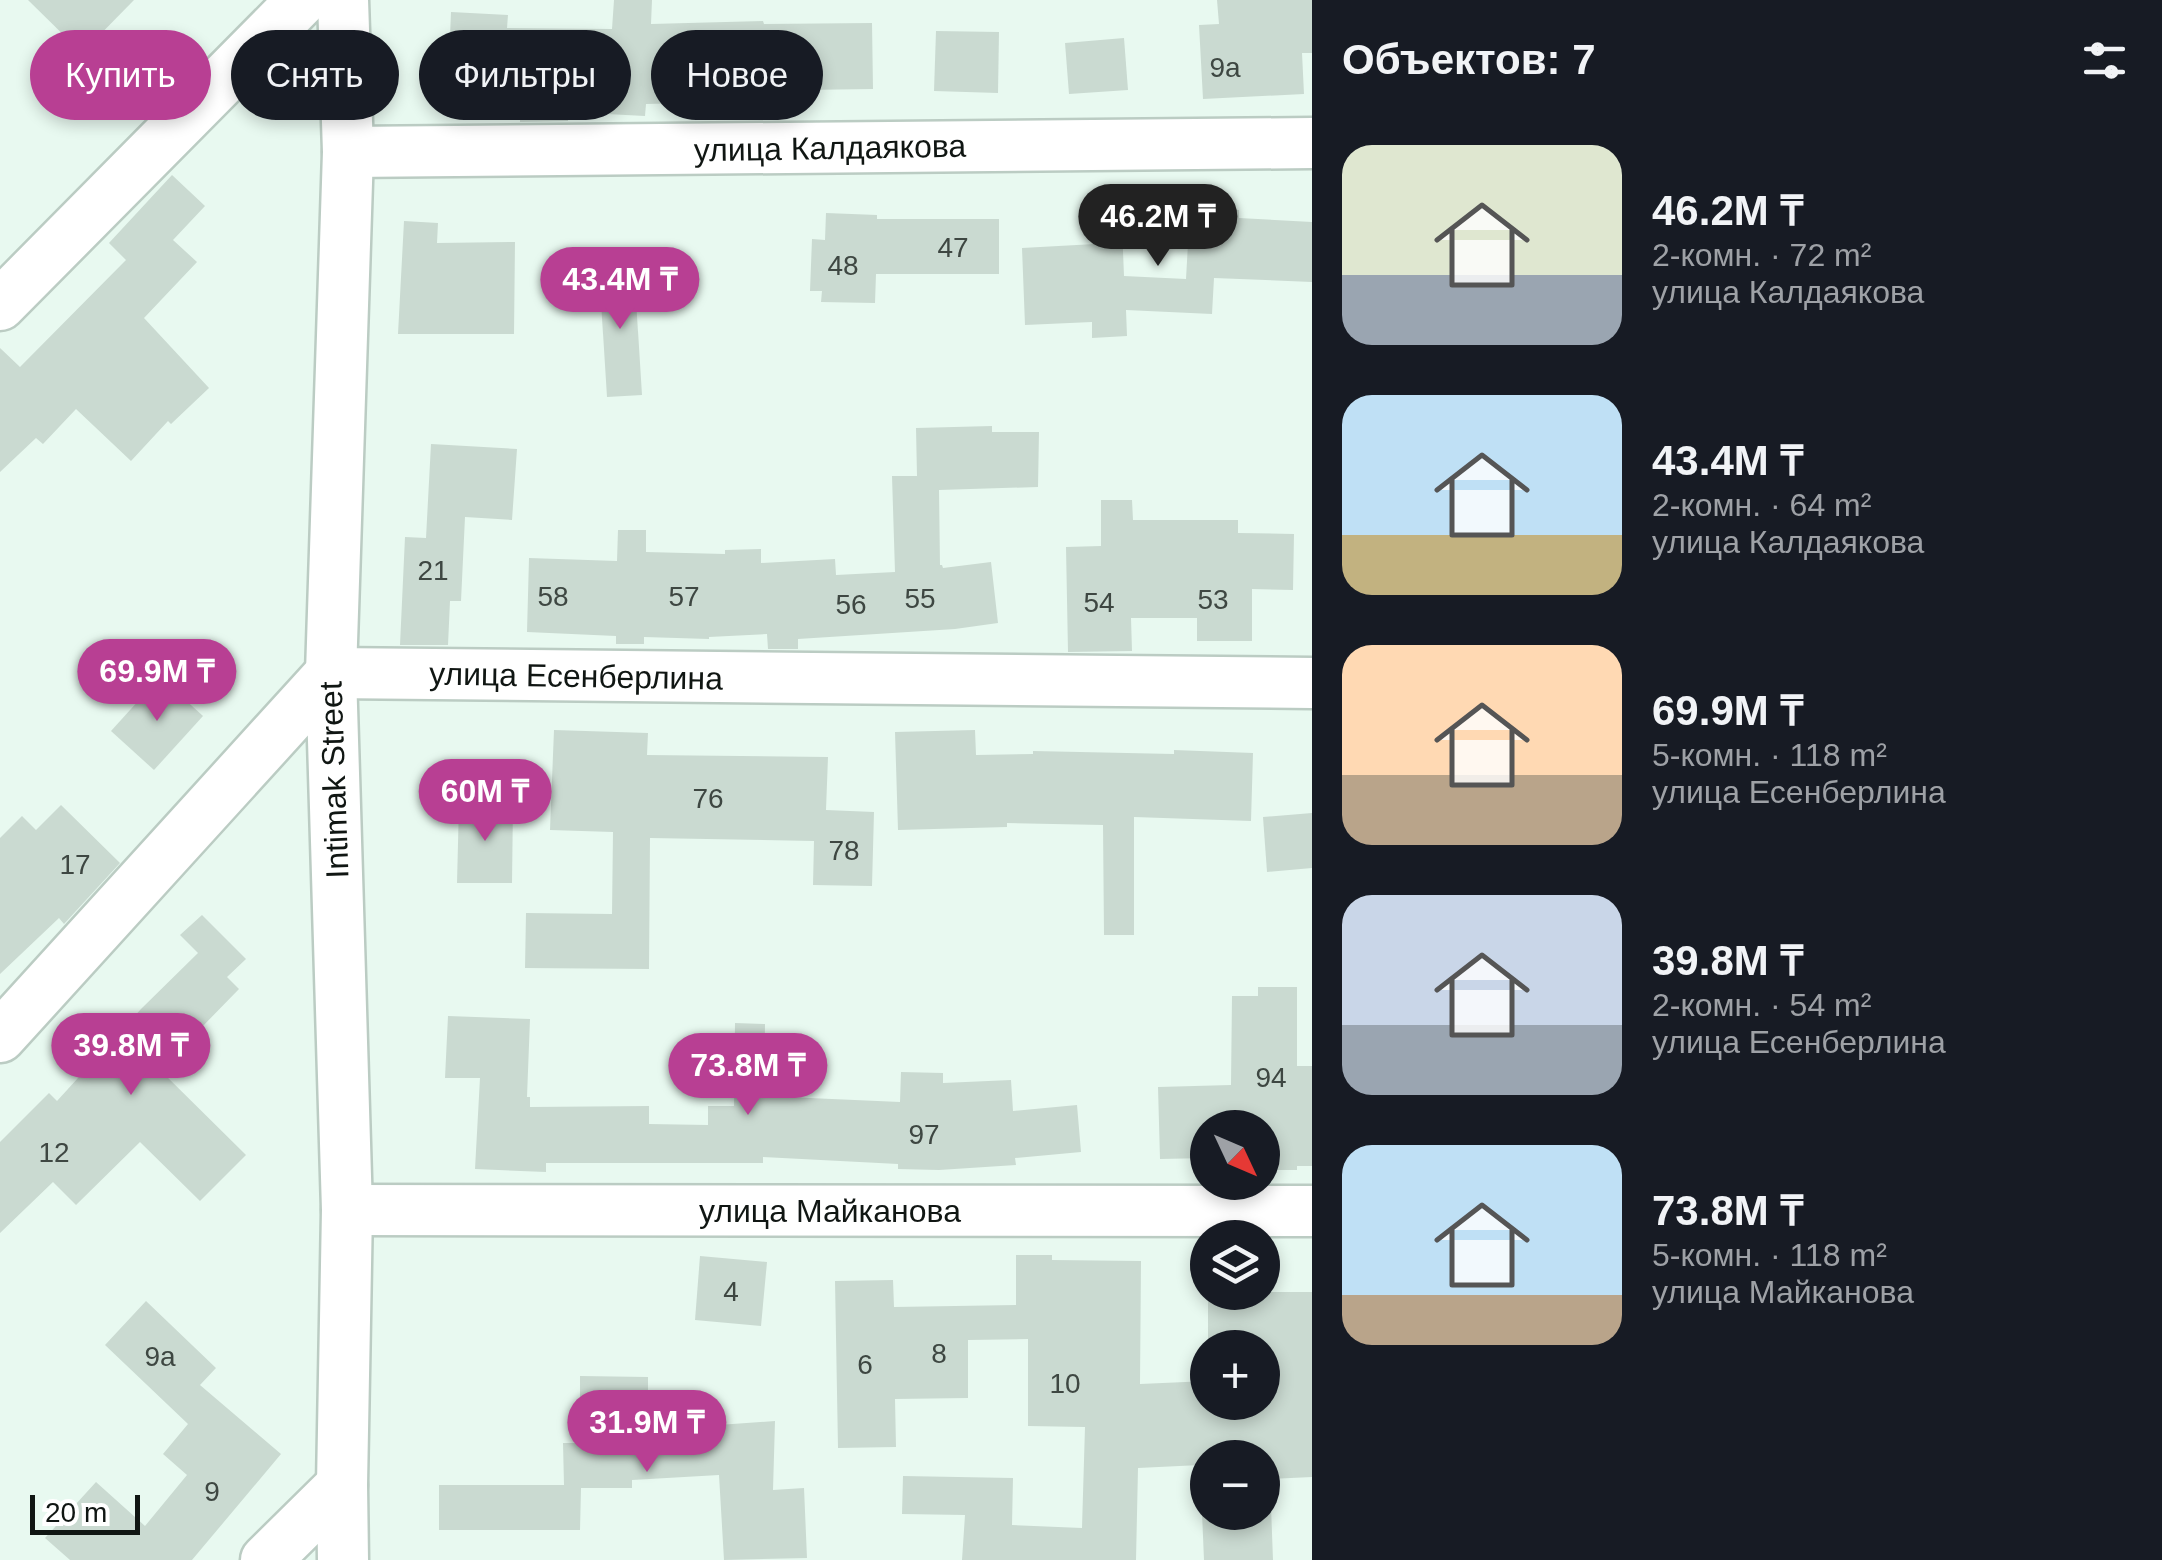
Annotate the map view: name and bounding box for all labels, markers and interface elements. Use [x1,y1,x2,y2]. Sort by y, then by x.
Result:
chip: Купить [30,30,211,120]
chip: Снять [231,30,399,120]
chip: Фильтры [419,30,631,120]
chip: Новое [651,30,823,120]
icon: filters [2077,33,2132,88]
text: Объектов: 7 [1342,36,1596,83]
house number: 9а [1209,52,1241,83]
street label: улица Калдаякова [694,128,967,168]
pin: 46.2M ₸ [1066,184,1250,269]
icon: home [1422,185,1542,305]
text: 46.2M ₸ [1652,187,1803,234]
text: 46.2M ₸ [1100,198,1216,234]
house number: 47 [937,232,969,263]
text: 2-комн. · 72 m² [1652,237,1871,273]
pin: 43.4M ₸ [528,247,712,332]
house number: 48 [827,250,859,281]
text: 43.4M ₸ [562,261,678,297]
text: улица Калдаякова [1652,274,1924,310]
icon: home [1422,435,1542,555]
text: 43.4M ₸ [1652,437,1803,484]
text: 2-комн. · 64 m² [1652,487,1871,523]
text: улица Калдаякова [1652,524,1924,560]
house number: 21 [417,555,449,586]
house number: 58 [537,581,569,612]
house number: 57 [668,581,700,612]
house number: 55 [904,583,936,614]
house number: 53 [1197,584,1229,615]
house number: 54 [1083,587,1115,618]
house number: 56 [835,589,867,620]
pin: 69.9M ₸ [65,639,249,724]
text: 69.9M ₸ [99,653,215,689]
street label: улица Есенберлина [429,655,723,697]
street label: Intimak Street [313,681,355,879]
icon: home [1422,685,1542,805]
text: 69.9M ₸ [1652,687,1803,734]
text: 5-комн. · 118 m² [1652,737,1887,773]
pin: 60M ₸ [415,759,555,844]
text: 60M ₸ [441,773,529,809]
text: улица Есенберлина [1652,774,1946,810]
house number: 76 [692,783,724,814]
house number: 78 [828,835,860,866]
house number: 17 [59,849,91,880]
icon: home [1422,935,1542,1055]
text: 39.8M ₸ [1652,937,1803,984]
text: 2-комн. · 54 m² [1652,987,1871,1023]
pin: 39.8M ₸ [39,1013,223,1098]
text: улица Есенберлина [1652,1024,1946,1060]
text: 39.8M ₸ [73,1027,189,1063]
pin: 73.8M ₸ [656,1033,840,1118]
text: 73.8M ₸ [690,1047,806,1083]
house number: 94 [1255,1062,1287,1093]
north arrow [1190,1110,1280,1200]
map controls [1190,1110,1280,1530]
house number: 97 [908,1119,940,1150]
house number: 12 [38,1137,70,1168]
icon: home [1422,1185,1542,1305]
text: 73.8M ₸ [1652,1187,1803,1234]
street label: улица Майканова [699,1193,961,1229]
button: layers [1190,1220,1280,1310]
text: 5-комн. · 118 m² [1652,1237,1887,1273]
text: улица Майканова [1652,1274,1914,1310]
house number: 4 [723,1276,739,1307]
button: + [1190,1330,1280,1420]
house number: 8 [931,1338,947,1369]
house number: 9а [144,1341,176,1372]
house number: 6 [857,1349,873,1380]
house number: 10 [1049,1368,1081,1399]
pin: 31.9M ₸ [555,1390,739,1475]
text: 31.9M ₸ [589,1404,705,1440]
button: − [1190,1440,1280,1530]
house number: 9 [204,1476,220,1507]
scale bar [30,1490,140,1534]
text: 20 m [45,1497,107,1528]

